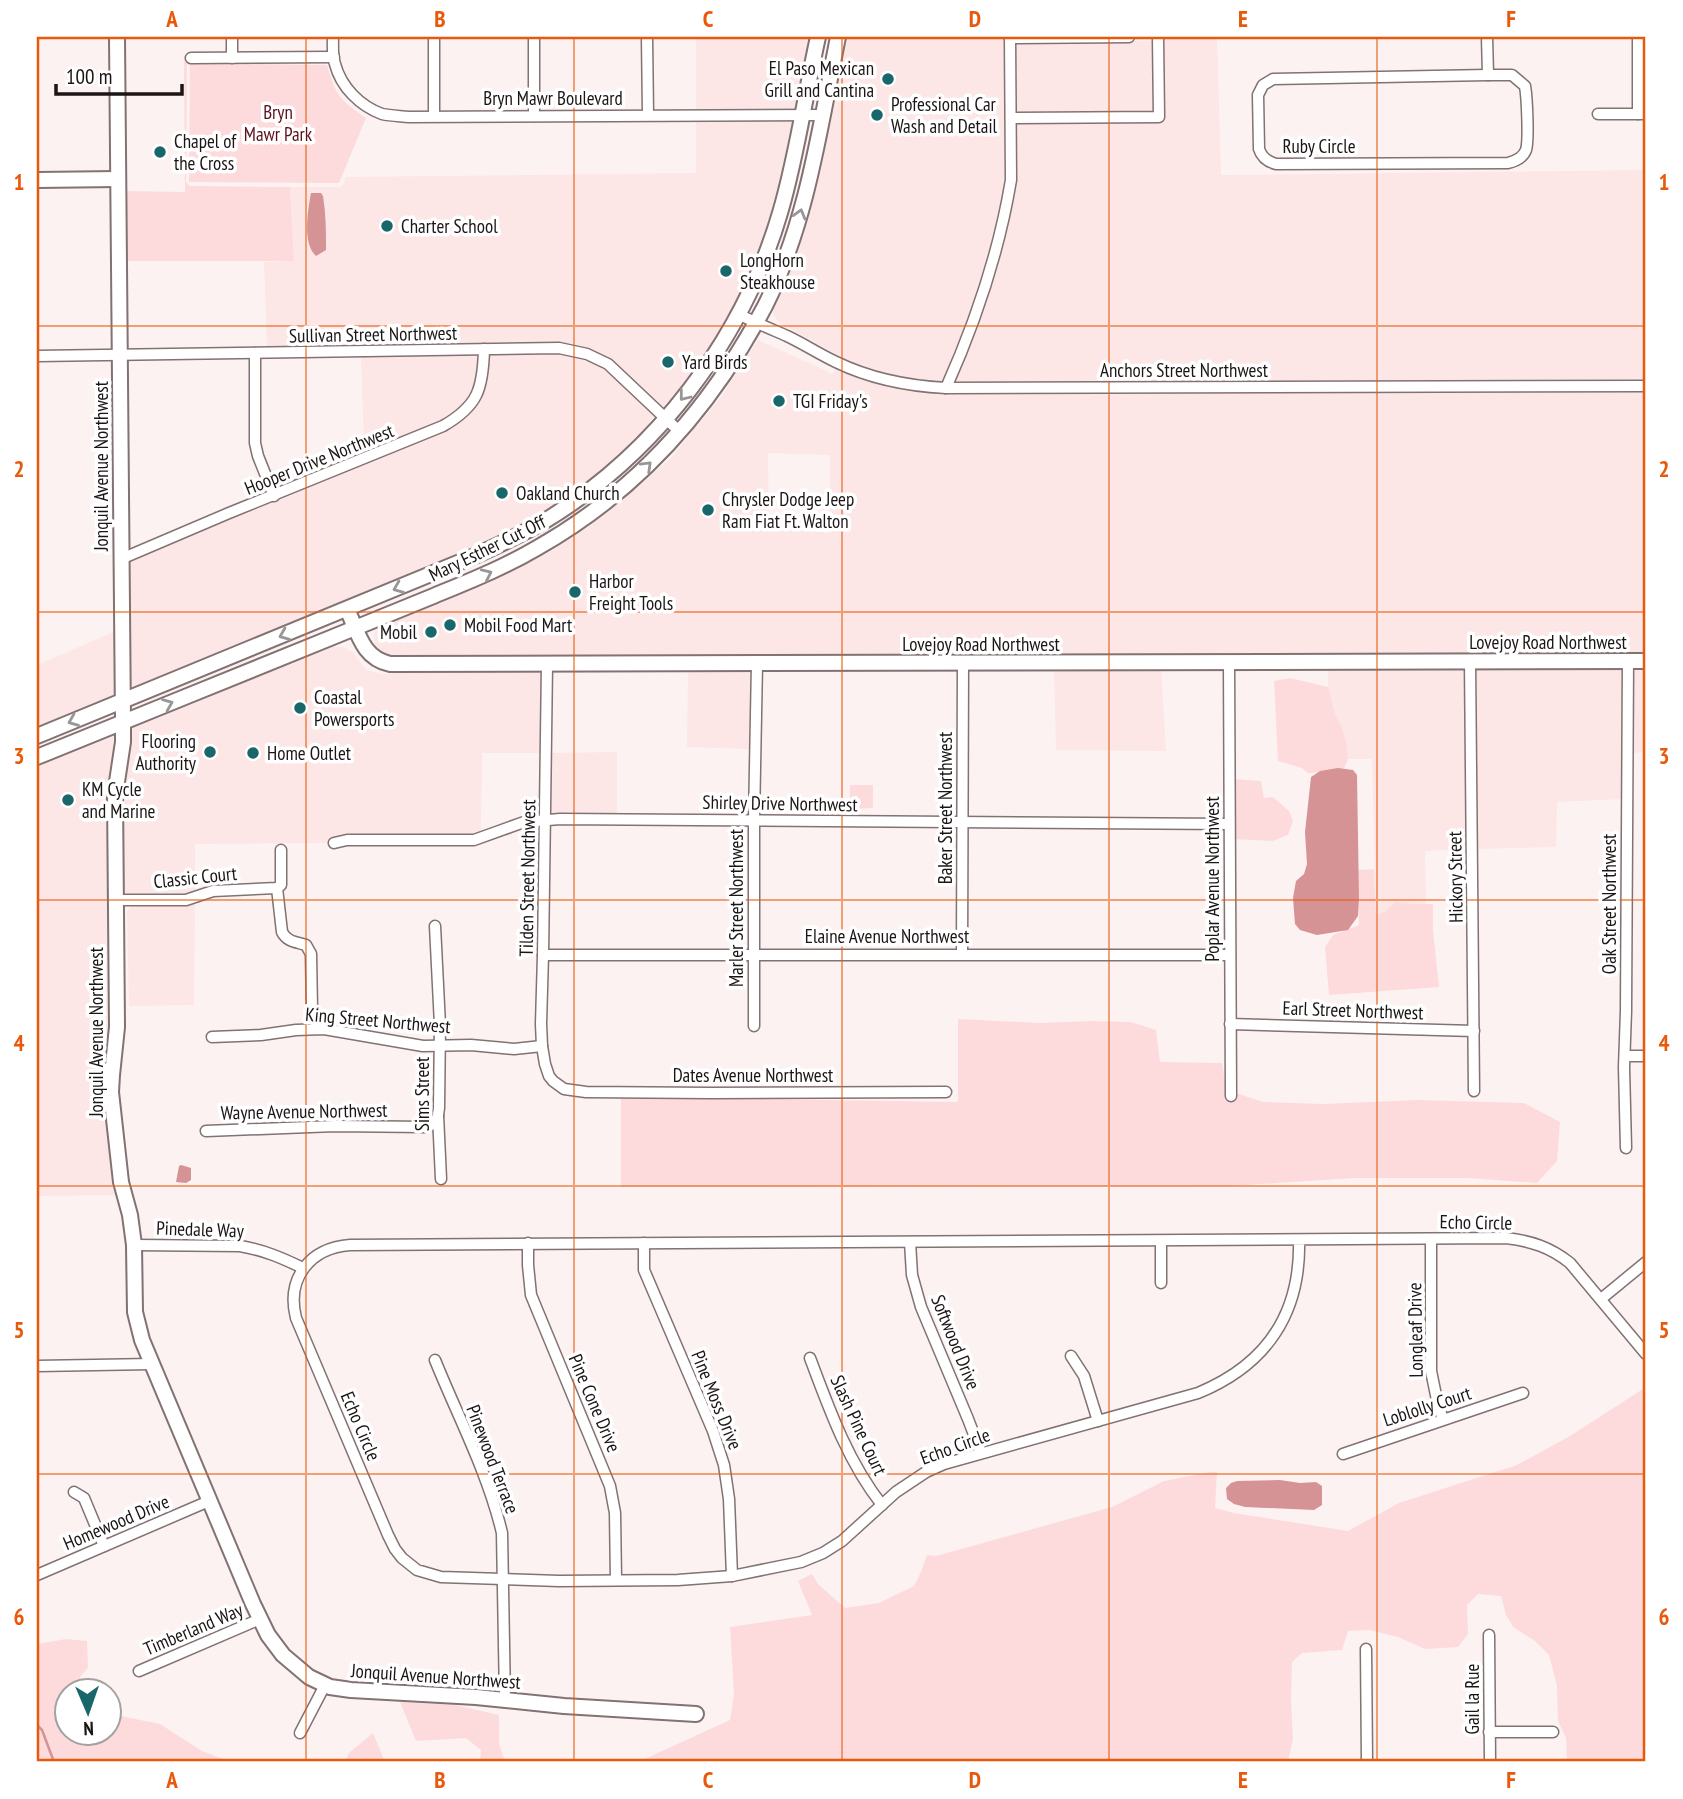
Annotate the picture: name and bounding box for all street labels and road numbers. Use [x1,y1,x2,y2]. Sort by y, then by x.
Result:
street label: Bryn Mawr Boulevard [483,86,623,110]
street label: Ruby Circle [1282,134,1356,158]
street label: Sullivan Street Northwest [289,321,458,347]
street label: Anchors Street Northwest [1100,358,1269,382]
street label: Jonquil Avenue Northwest [89,380,113,552]
street label: Hooper Drive Northwest [241,418,398,500]
street label: Mary Esther Cut Off [425,509,550,587]
street label: Lovejoy Road Northwest [1469,630,1628,654]
street label: Lovejoy Road Northwest [902,632,1061,656]
street label: Baker Street Northwest [933,731,957,884]
street label: Shirley Drive Northwest [702,790,859,816]
street label: Poplar Avenue Northwest [1200,795,1224,962]
street label: Tilden Street Northwest [514,799,540,957]
street label: Marler Street Northwest [724,828,748,987]
street label: Hickory Street [1442,830,1468,923]
street label: Oak Street Northwest [1597,833,1621,974]
street label: Classic Court [152,861,239,893]
street label: Elaine Avenue Northwest [805,924,970,948]
street label: Jonquil Avenue Northwest [84,946,108,1118]
street label: Earl Street Northwest [1282,996,1425,1024]
street label: King Street Northwest [304,1002,452,1038]
street label: Sims Street [410,1056,434,1131]
street label: Dates Avenue Northwest [673,1063,834,1087]
street label: Wayne Avenue Northwest [220,1098,388,1124]
street label: Echo Circle [1439,1209,1513,1235]
street label: Pinedale Way [156,1215,245,1243]
street label: Longleaf Drive [1402,1282,1428,1378]
street label: Softwood Drive [926,1291,986,1393]
street label: Pine Moss Drive [686,1347,748,1453]
street label: Pine Cone Drive [564,1350,626,1456]
street label: Slash Pine Court [825,1371,893,1479]
street label: Loblolly Court [1380,1380,1475,1431]
street label: Echo Circle [336,1388,386,1464]
street label: Pinewood Terrace [461,1401,525,1517]
street label: Echo Circle [917,1422,993,1470]
street label: Homewood Drive [59,1489,173,1555]
street label: Timberland Way [140,1597,247,1661]
street label: Jonquil Avenue Northwest [349,1658,522,1694]
street label: Gail la Rue [1460,1663,1484,1734]

